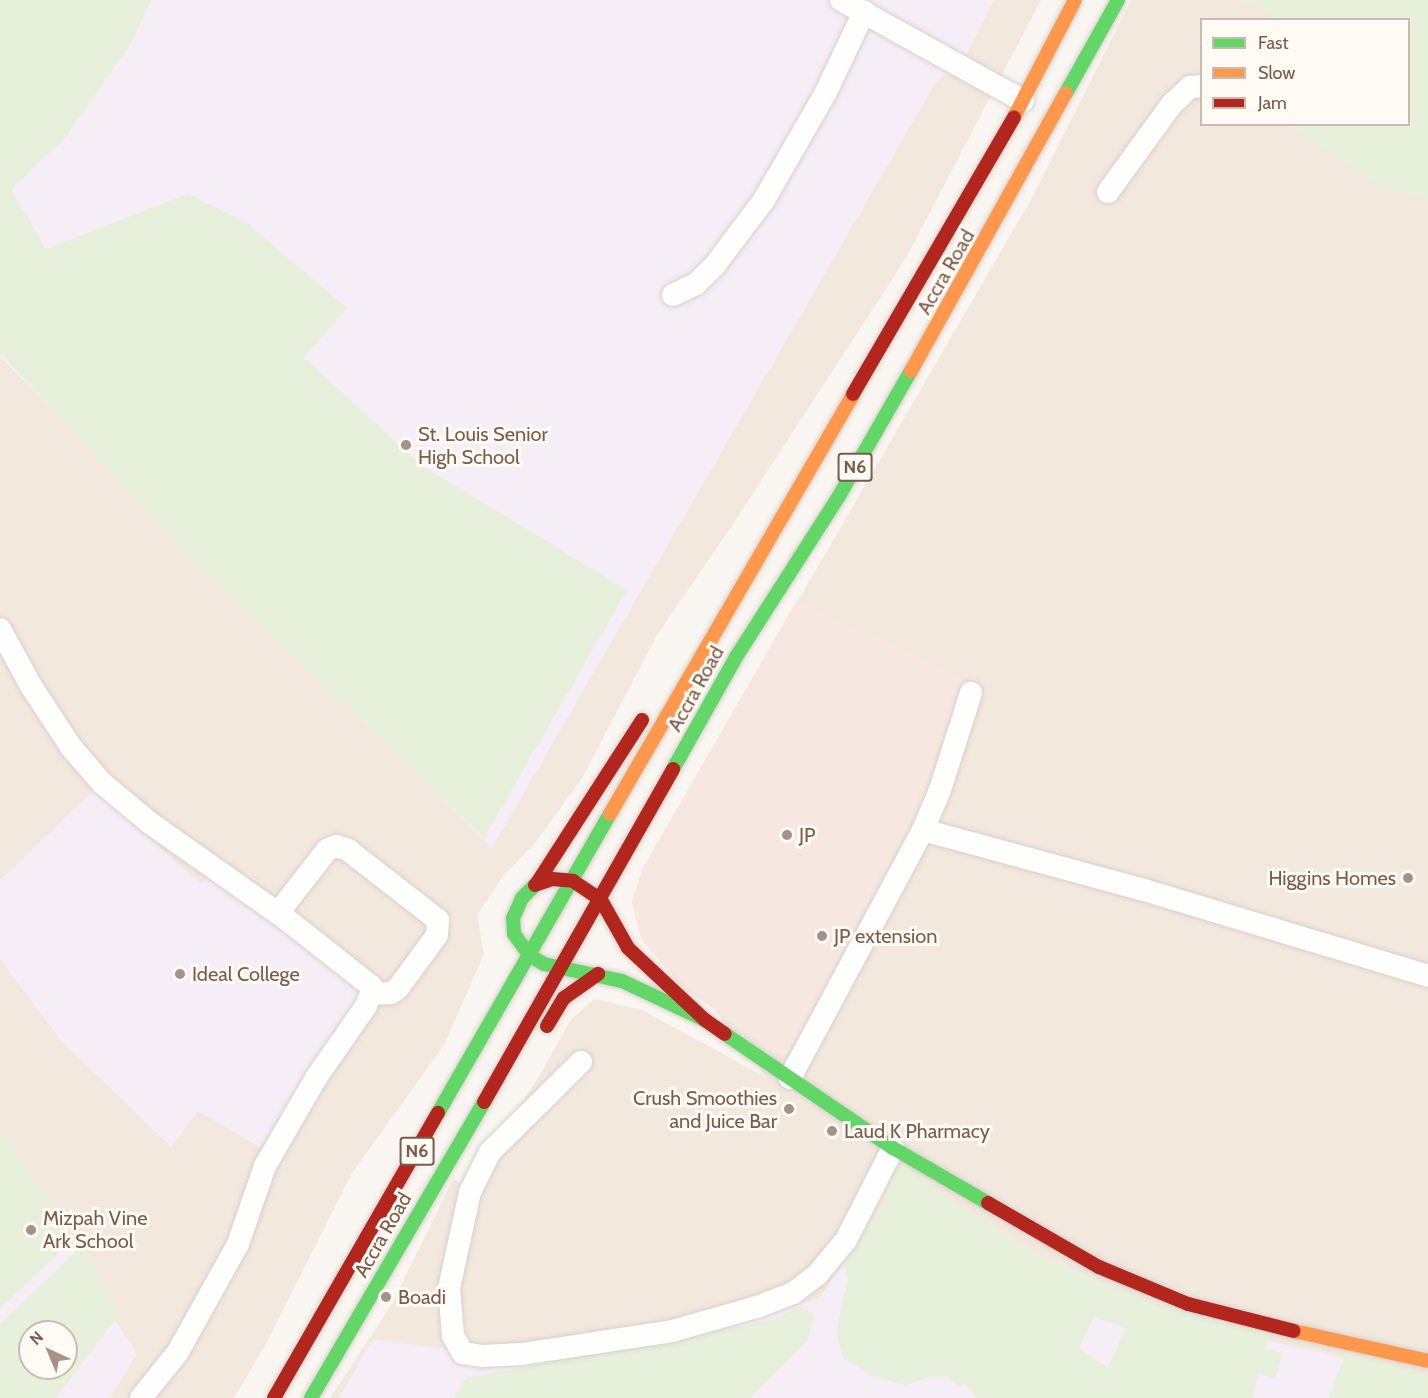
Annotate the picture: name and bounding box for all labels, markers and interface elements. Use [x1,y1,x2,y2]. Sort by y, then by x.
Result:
legend [1200,18,1410,126]
text: Fast [1258,32,1289,54]
text: Slow [1258,62,1295,84]
text: Jam [1258,92,1287,114]
street label: Accra Road [912,225,980,319]
place label: St. Louis Senior High School [418,422,548,469]
marker: St. Louis Senior High School [399,438,413,452]
road number: N6 [837,452,873,482]
street label: Accra Road [663,642,729,736]
place label: JP [799,823,816,847]
marker: JP [780,828,794,842]
place label: Higgins Homes [1268,866,1396,890]
marker: Higgins Homes [1401,871,1415,885]
place label: JP extension [834,924,937,948]
marker: JP extension [815,929,829,943]
place label: Ideal College [192,962,300,986]
marker: Ideal College [173,967,187,981]
place label: Crush Smoothies and Juice Bar [633,1086,777,1133]
marker: Crush Smoothies and Juice Bar [782,1102,796,1116]
place label: Laud K Pharmacy [844,1119,990,1143]
marker: Laud K Pharmacy [825,1124,839,1138]
road number: N6 [399,1136,435,1166]
street label: Accra Road [349,1188,417,1282]
place label: Mizpah Vine Ark School [43,1206,148,1253]
marker: Mizpah Vine Ark School [24,1223,38,1237]
place label: Boadi [398,1285,446,1309]
marker: Boadi [379,1290,393,1304]
north arrow [18,1320,78,1380]
text: N [26,1327,47,1349]

